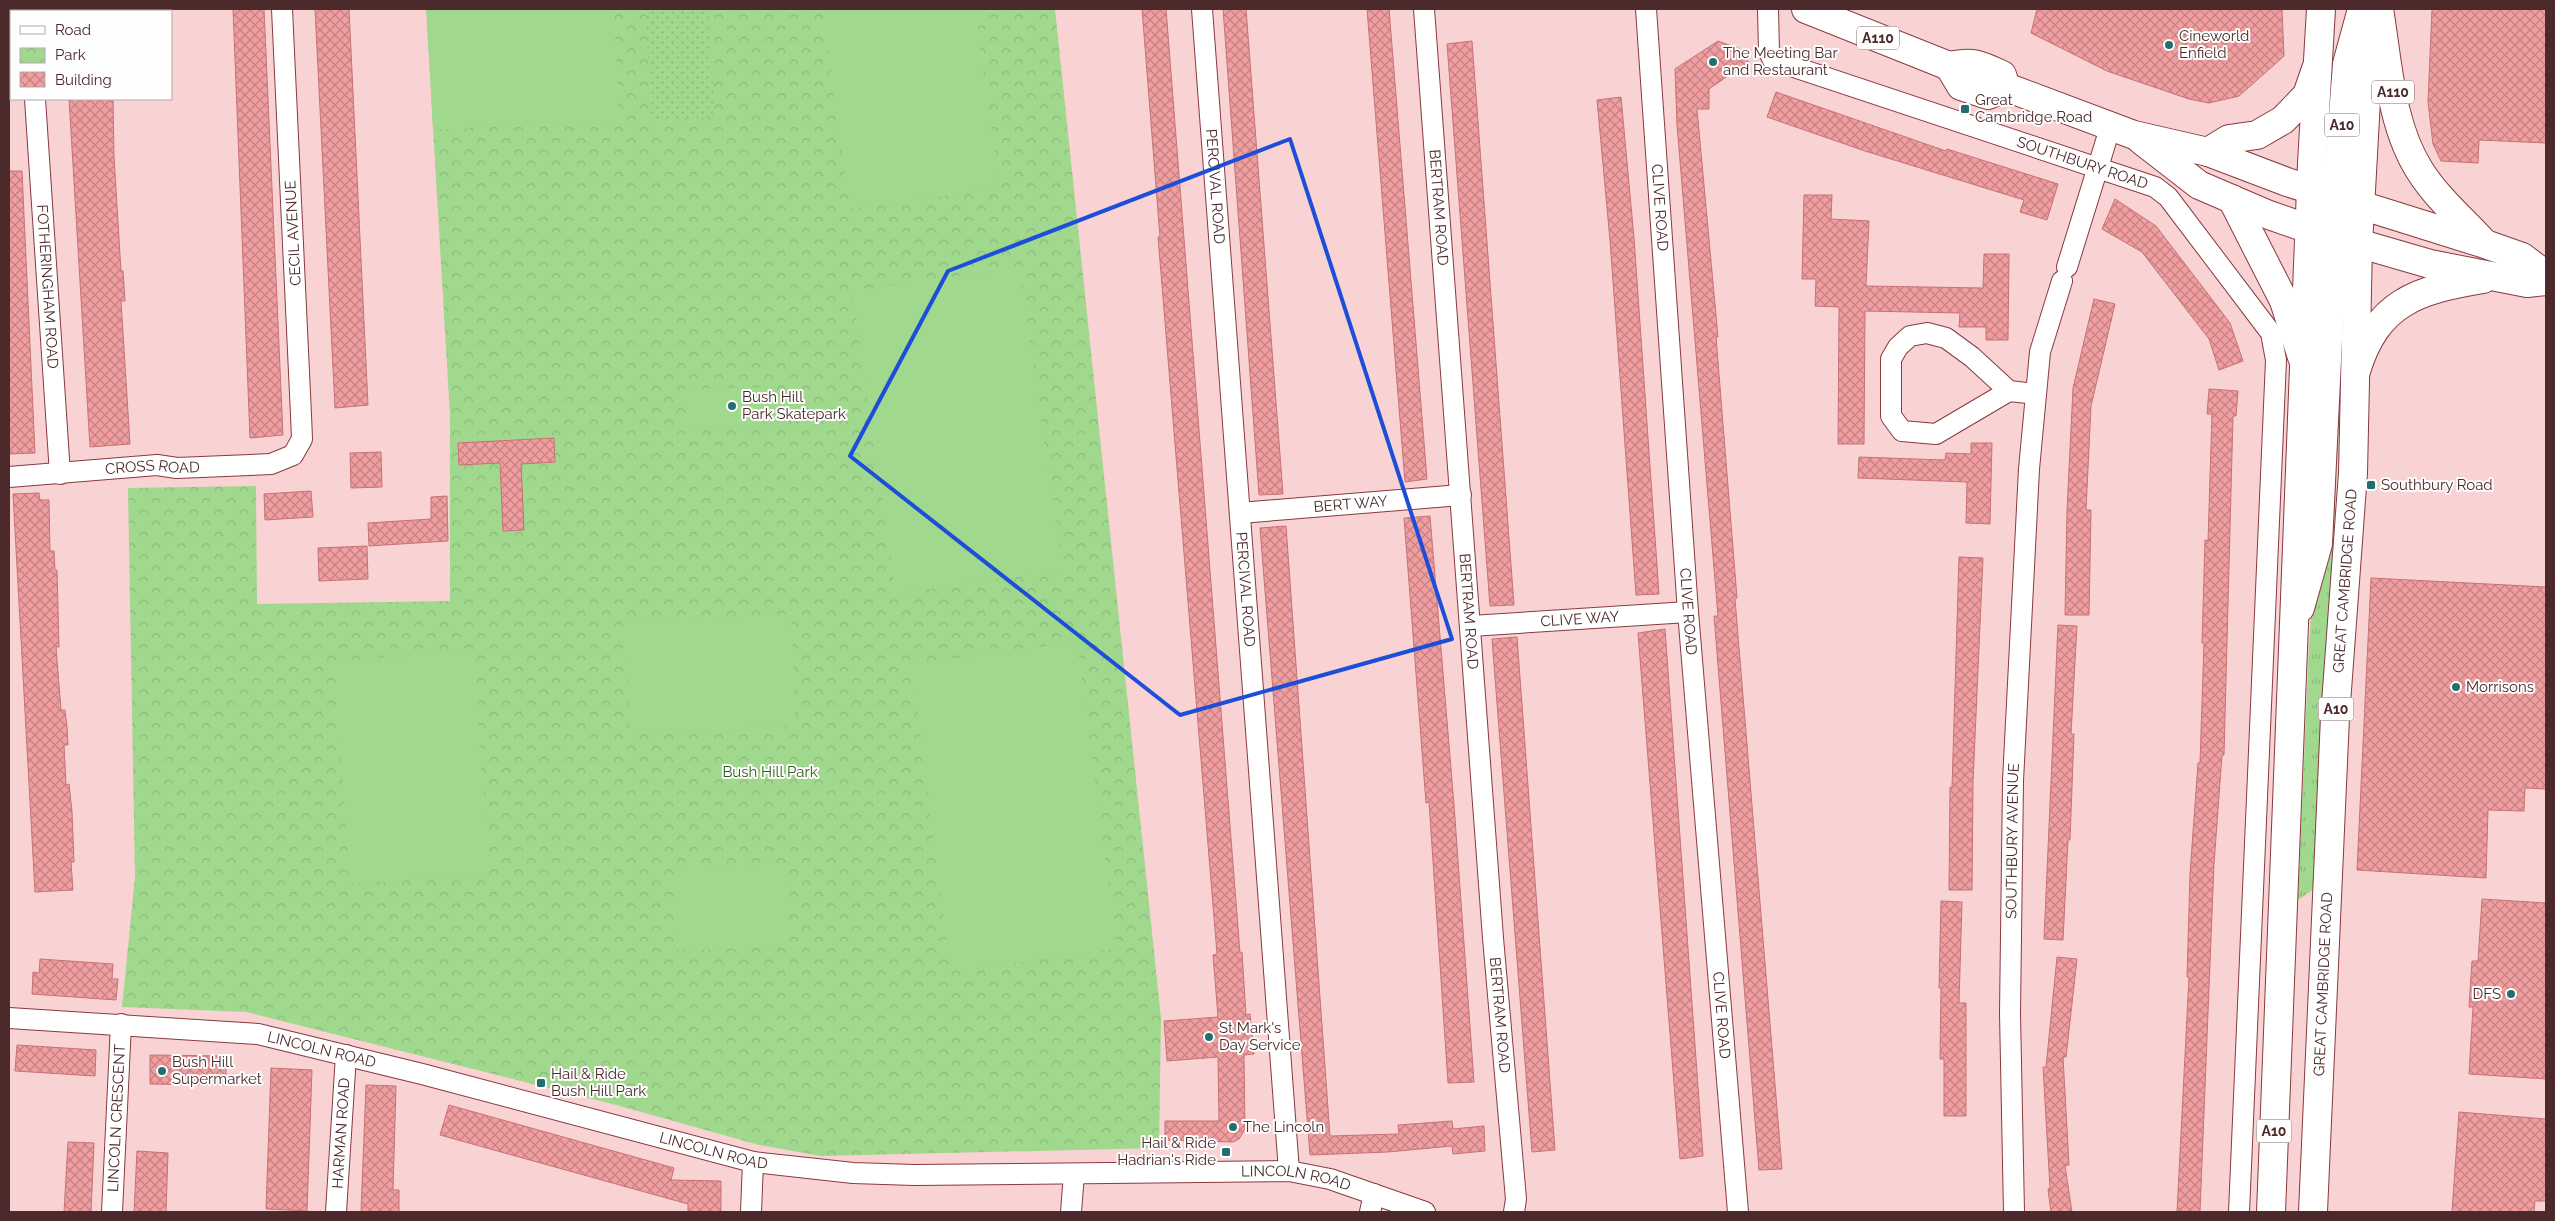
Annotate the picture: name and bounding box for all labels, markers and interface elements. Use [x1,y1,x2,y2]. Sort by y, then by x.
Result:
legend [10,10,172,100]
text: Road [55,21,91,39]
road number: A110 [1857,26,1899,49]
place label: Cineworld Enfield [2179,27,2249,62]
marker: Cineworld Enfield [2163,39,2175,51]
place label: The Meeting Bar and Restaurant [1723,44,1838,79]
text: Park [55,46,86,64]
marker: The Meeting Bar and Restaurant [1707,56,1719,68]
text: Building [55,71,112,89]
road number: A110 [2372,80,2414,104]
place label: Great Cambridge Road [1975,91,2092,126]
marker: Great Cambridge Road [1959,103,1971,115]
road number: A10 [2324,114,2360,136]
street label: PERCIVAL ROAD [1202,128,1229,245]
street label: SOUTHBURY ROAD [2014,133,2151,193]
street label: BERTRAM ROAD [1425,149,1452,266]
street label: CLIVE ROAD [1648,163,1672,252]
street label: CECIL AVENUE [281,180,305,286]
street label: FOTHERINGHAM ROAD [33,204,62,370]
place label: Bush Hill Park Skatepark [742,388,846,423]
marker: Bush Hill Park Skatepark [726,400,738,412]
street label: CROSS ROAD [104,456,200,478]
place label: Southbury Road [2381,476,2493,494]
marker: Southbury Road [2365,479,2377,491]
street label: GREAT CAMBRIDGE ROAD [2329,488,2361,673]
street label: BERT WAY [1313,492,1389,516]
street label: PERCIVAL ROAD [1232,531,1259,648]
street label: BERTRAM ROAD [1455,553,1482,670]
street label: CLIVE ROAD [1676,567,1701,656]
street label: CLIVE WAY [1540,607,1620,631]
place label: Morrisons [2466,678,2534,696]
marker: Morrisons [2450,681,2462,693]
road number: A10 [2318,698,2354,721]
park label: Bush Hill Park [722,763,818,781]
street label: SOUTHBURY AVENUE [2002,763,2023,919]
street label: GREAT CAMBRIDGE ROAD [2310,891,2336,1077]
street label: BERTRAM ROAD [1486,956,1514,1074]
street label: CLIVE ROAD [1709,971,1734,1060]
place label: DFS [2473,985,2501,1003]
marker: DFS [2505,988,2517,1000]
place label: St Mark's Day Service [1219,1019,1301,1054]
street label: LINCOLN ROAD [265,1028,378,1072]
marker: St Mark's Day Service [1203,1031,1215,1043]
street label: LINCOLN CRESCENT [104,1044,129,1193]
place label: Bush Hill Supermarket [172,1053,262,1088]
marker: Bush Hill Supermarket [156,1065,168,1077]
place label: Hail & Ride Bush Hill Park [551,1065,646,1100]
street label: HARMAN ROAD [329,1077,354,1189]
marker: Hail & Ride Bush Hill Park [535,1077,547,1089]
place label: The Lincoln [1243,1118,1324,1136]
road number: A10 [2256,1120,2292,1142]
marker: The Lincoln [1227,1121,1239,1133]
street label: LINCOLN ROAD [657,1129,769,1173]
place label: Hail & Ride Hadrian's Ride [1117,1134,1216,1169]
marker: Hail & Ride Hadrian's Ride [1220,1146,1232,1158]
street label: LINCOLN ROAD [1241,1162,1353,1195]

